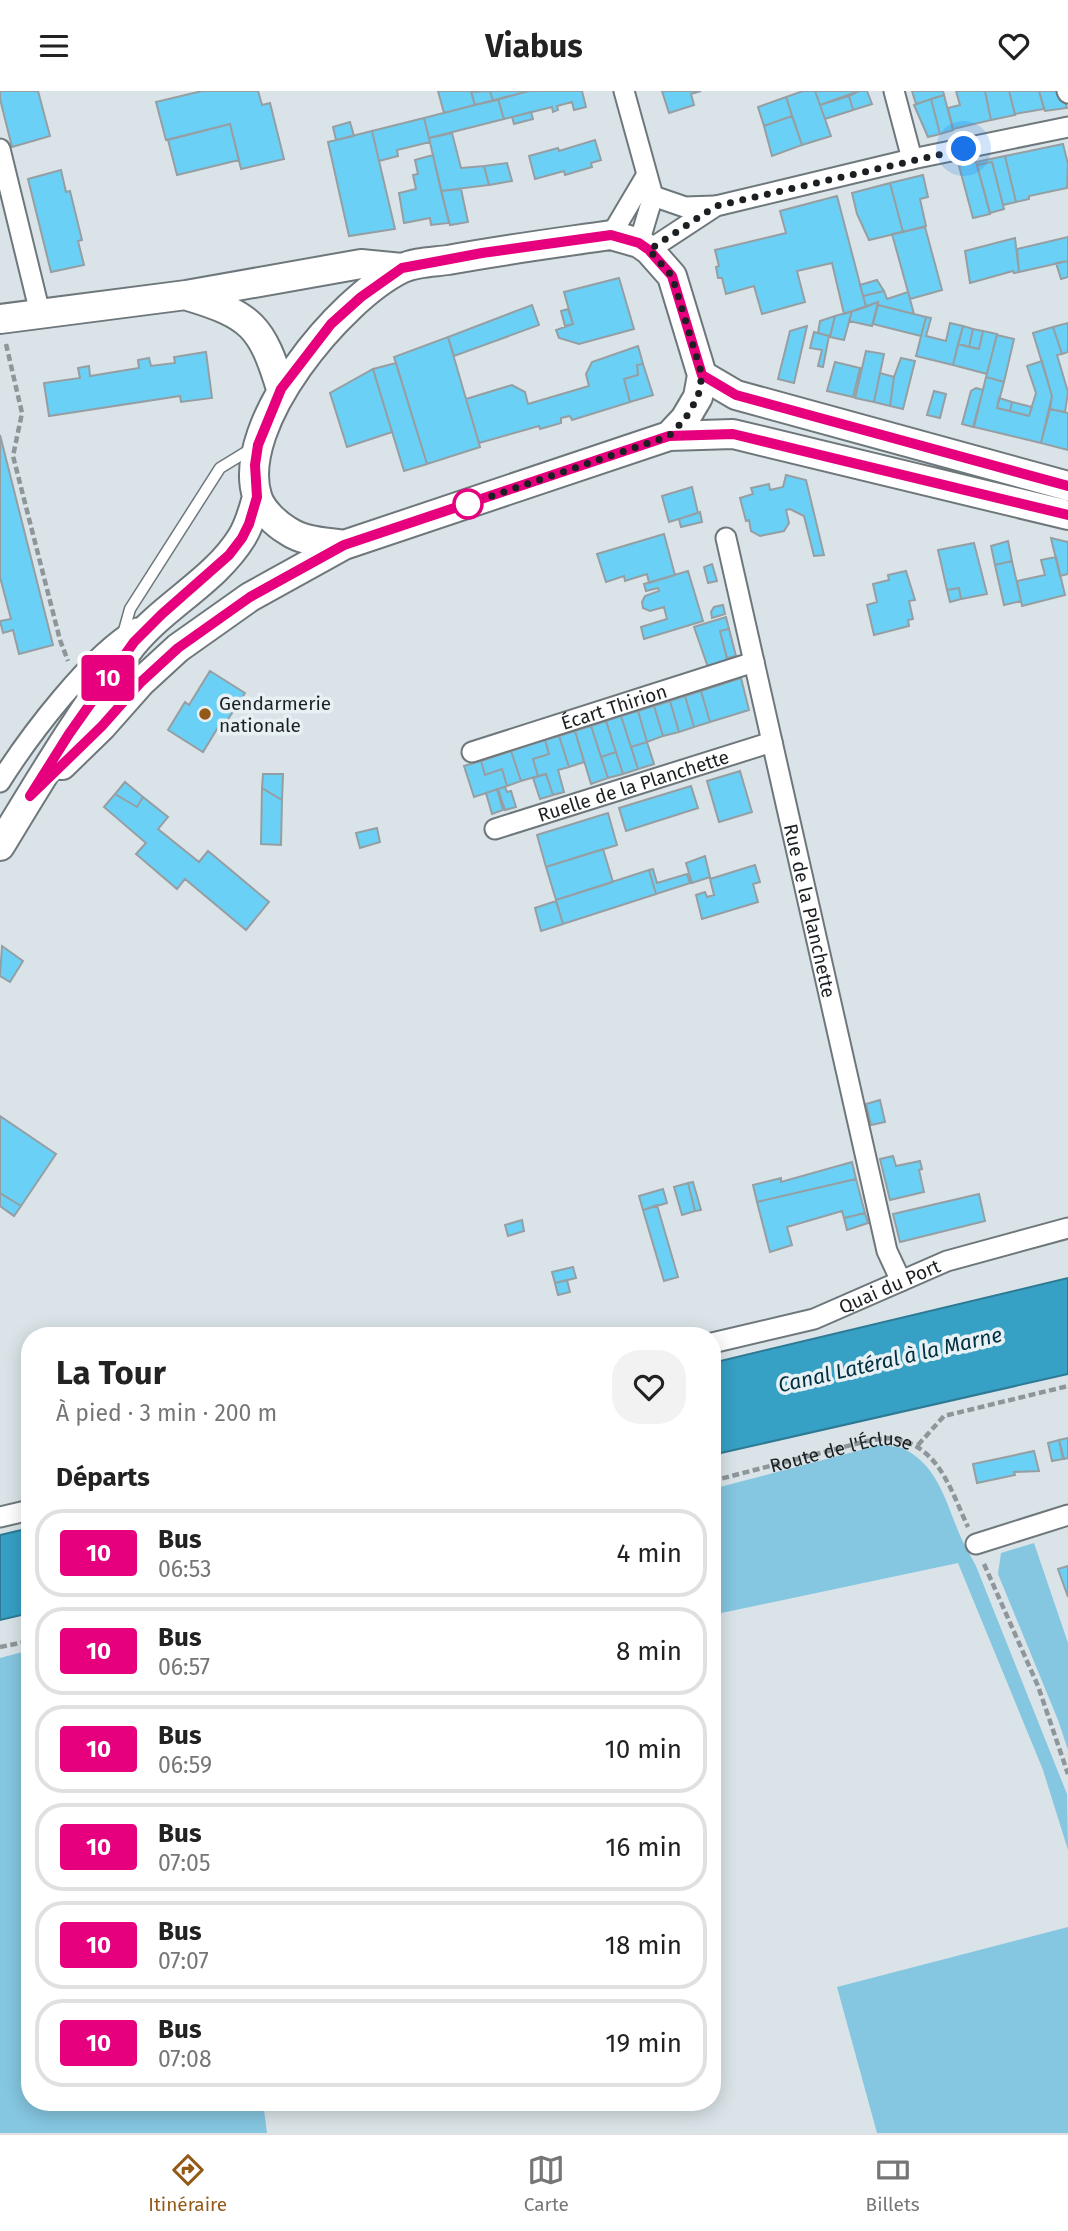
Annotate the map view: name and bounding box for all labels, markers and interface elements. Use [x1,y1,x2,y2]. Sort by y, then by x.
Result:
icon: menu [35,27,73,65]
text: Viabus [485,27,583,65]
icon: heart [995,27,1033,65]
your location [946,131,981,166]
unlabelled marker [453,489,483,519]
line badge: 10 [76,655,140,701]
text: 10 [95,664,121,692]
street label: Écart Thirion [558,679,670,734]
place label: Gendarmerie nationale [219,692,331,737]
marker: Gendarmerie nationale [197,706,213,722]
street label: Ruelle de la Planchette [535,745,732,826]
street label: Rue de la Planchette [779,821,841,1000]
street label: Quai du Port [835,1254,944,1318]
water label: Canal Latéral à la Marne [775,1322,1005,1398]
button: heart [612,1350,686,1424]
text: La Tour [56,1353,166,1393]
text: À pied · 3 min · 200 m [56,1399,277,1427]
street label: Route de l'Écluse [767,1427,916,1477]
text: Départs [56,1462,150,1493]
text: Bus [158,1524,201,1555]
text: 4 min [616,1538,682,1569]
text: 10 [86,1539,111,1567]
text: 06:53 [158,1555,212,1583]
text: Bus [158,1622,201,1653]
text: 8 min [616,1636,682,1667]
text: 10 [86,1637,111,1665]
text: 06:57 [158,1653,210,1681]
text: Bus [158,1720,201,1751]
text: 10 min [604,1734,682,1765]
text: 10 [86,1735,111,1763]
text: 06:59 [158,1751,212,1779]
text: Bus [158,1818,201,1849]
text: 16 min [605,1832,682,1863]
text: 10 [86,1833,111,1861]
text: 07:05 [158,1849,210,1877]
text: Bus [158,1916,201,1947]
text: 18 min [605,1930,682,1961]
text: 10 [86,1931,111,1959]
text: 07:07 [158,1947,209,1975]
text: Bus [158,2014,201,2045]
text: 19 min [605,2028,682,2059]
text: 10 [86,2029,111,2057]
text: 07:08 [158,2045,212,2073]
tab: Itinéraire [148,2151,227,2216]
tab: Carte [524,2151,569,2216]
tab: Billets [866,2151,920,2216]

